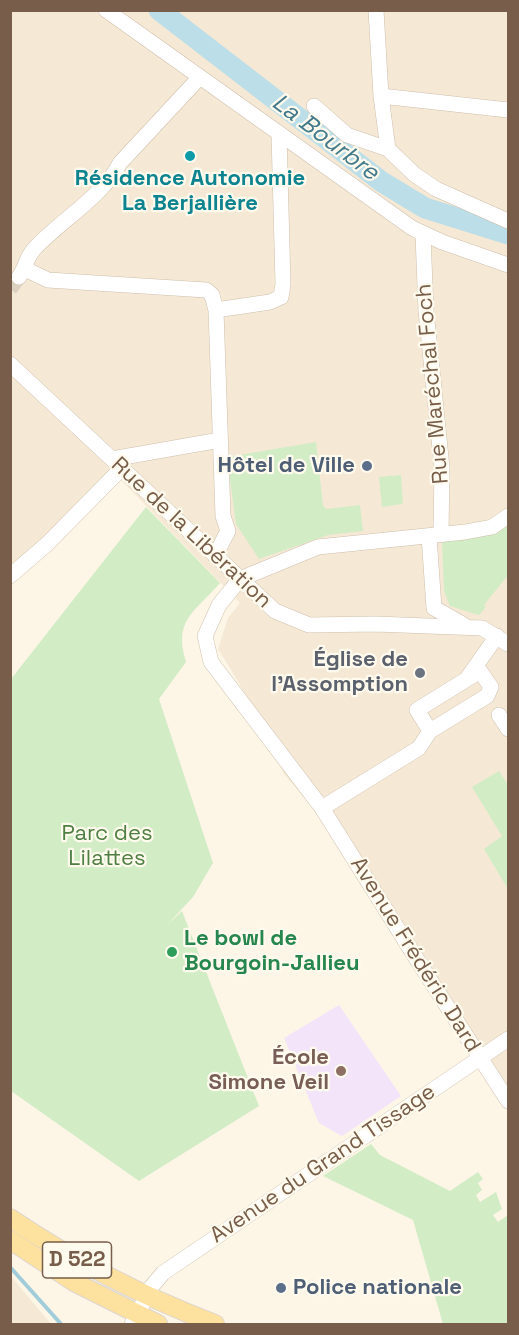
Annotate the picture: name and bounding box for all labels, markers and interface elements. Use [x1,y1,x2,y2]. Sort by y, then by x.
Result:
water label: La Bourbre [266,89,384,187]
marker: Résidence Autonomie La Berjallière [183,149,197,163]
place label: Résidence Autonomie La Berjallière [75,166,305,218]
street label: Rue Maréchal Foch [411,283,455,485]
street label: Rue de la Libération [105,452,277,614]
place label: Hôtel de Ville [218,453,355,479]
marker: Hôtel de Ville [360,459,374,473]
place label: Église de l'Assomption [271,647,408,698]
marker: Église de l'Assomption [413,666,427,680]
park label: Parc des Lilattes [61,821,153,872]
street label: Avenue Frédéric Dard [344,853,486,1057]
place label: Le bowl de Bourgoin-Jallieu [184,926,360,978]
marker: Le bowl de Bourgoin-Jallieu [165,945,179,959]
place label: École Simone Veil [208,1045,329,1096]
marker: École Simone Veil [334,1064,348,1078]
street label: Avenue du Grand Tissage [205,1079,441,1249]
road number: D 522 [42,1242,112,1278]
place label: Police nationale [293,1275,462,1301]
marker: Police nationale [274,1281,288,1295]

